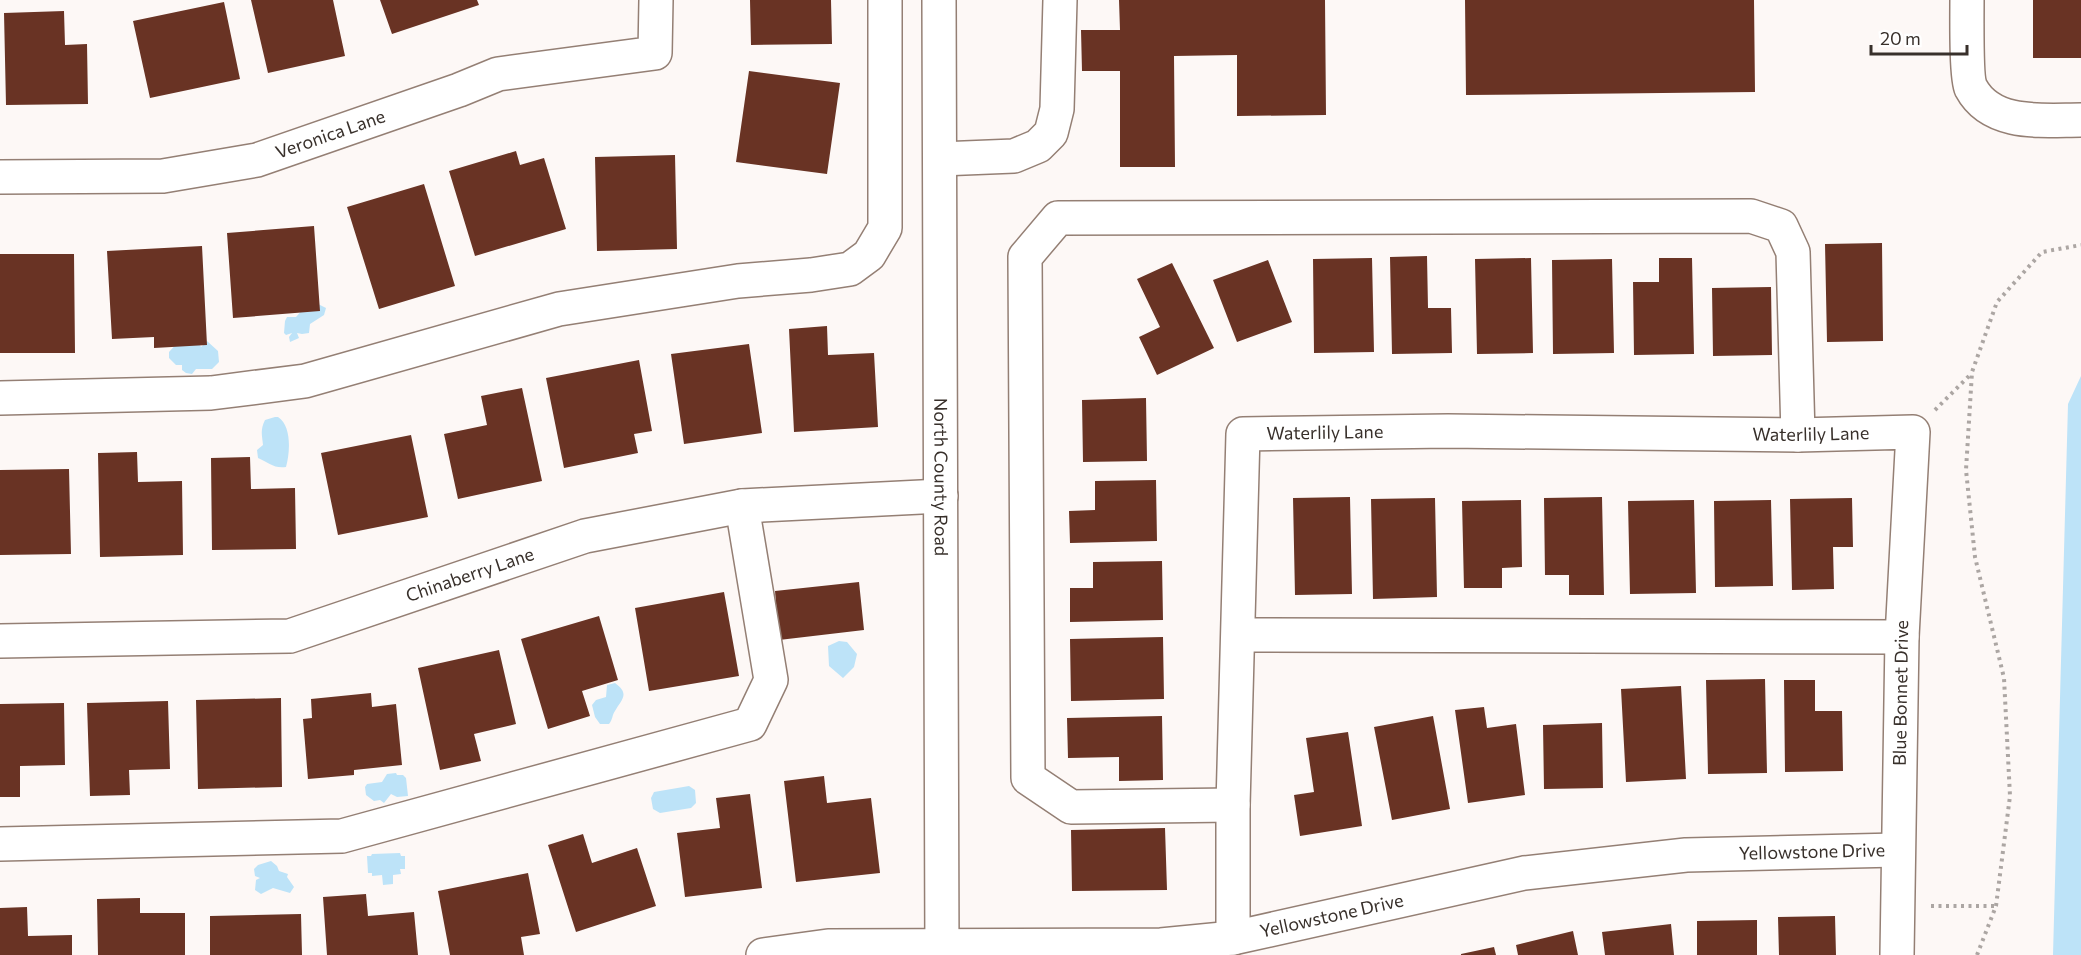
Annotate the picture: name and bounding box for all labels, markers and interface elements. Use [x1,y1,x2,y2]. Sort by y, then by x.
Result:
scale bar [1871,18,1967,56]
text: 20 m [1880,27,1921,49]
street label: Veronica Lane [272,104,388,163]
street label: North County Road [930,398,953,556]
street label: Waterlily Lane [1266,420,1383,444]
street label: Waterlily Lane [1752,421,1870,445]
street label: Chinaberry Lane [403,542,537,606]
street label: Blue Bonnet Drive [1888,620,1912,766]
street label: Yellowstone Drive [1738,838,1885,864]
street label: Yellowstone Drive [1257,888,1405,942]

